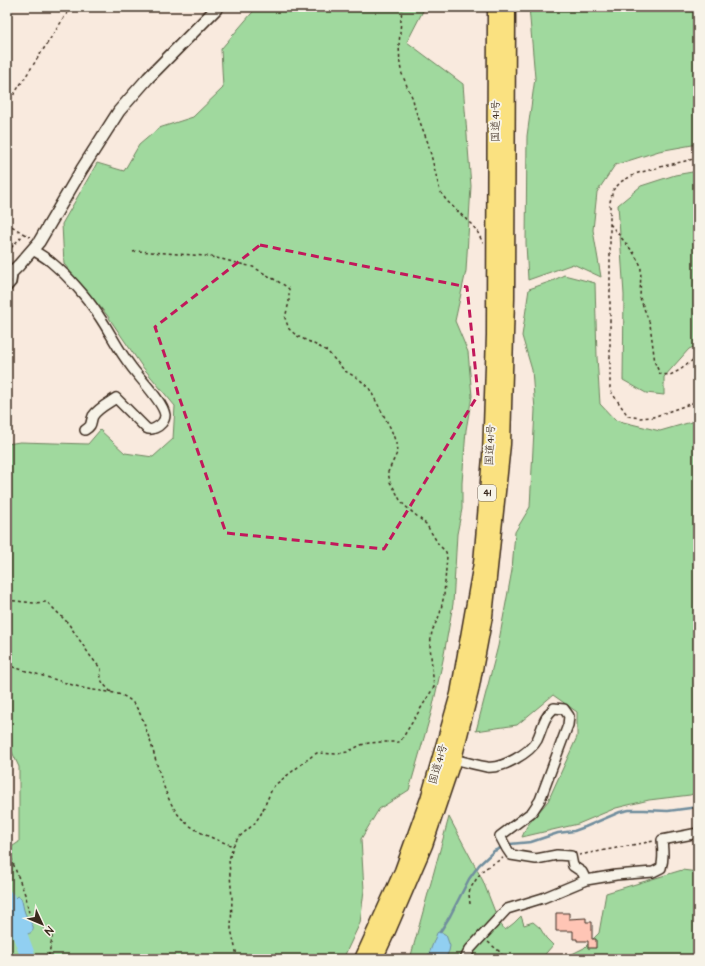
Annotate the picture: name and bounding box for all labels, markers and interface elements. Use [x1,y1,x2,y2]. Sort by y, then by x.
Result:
street label: 国道41号 [488,100,503,142]
street label: 国道41号 [481,424,499,466]
road number: 41 [478,485,496,501]
street label: 国道41号 [425,742,451,786]
north arrow [22,904,62,944]
text: N [41,923,57,938]

